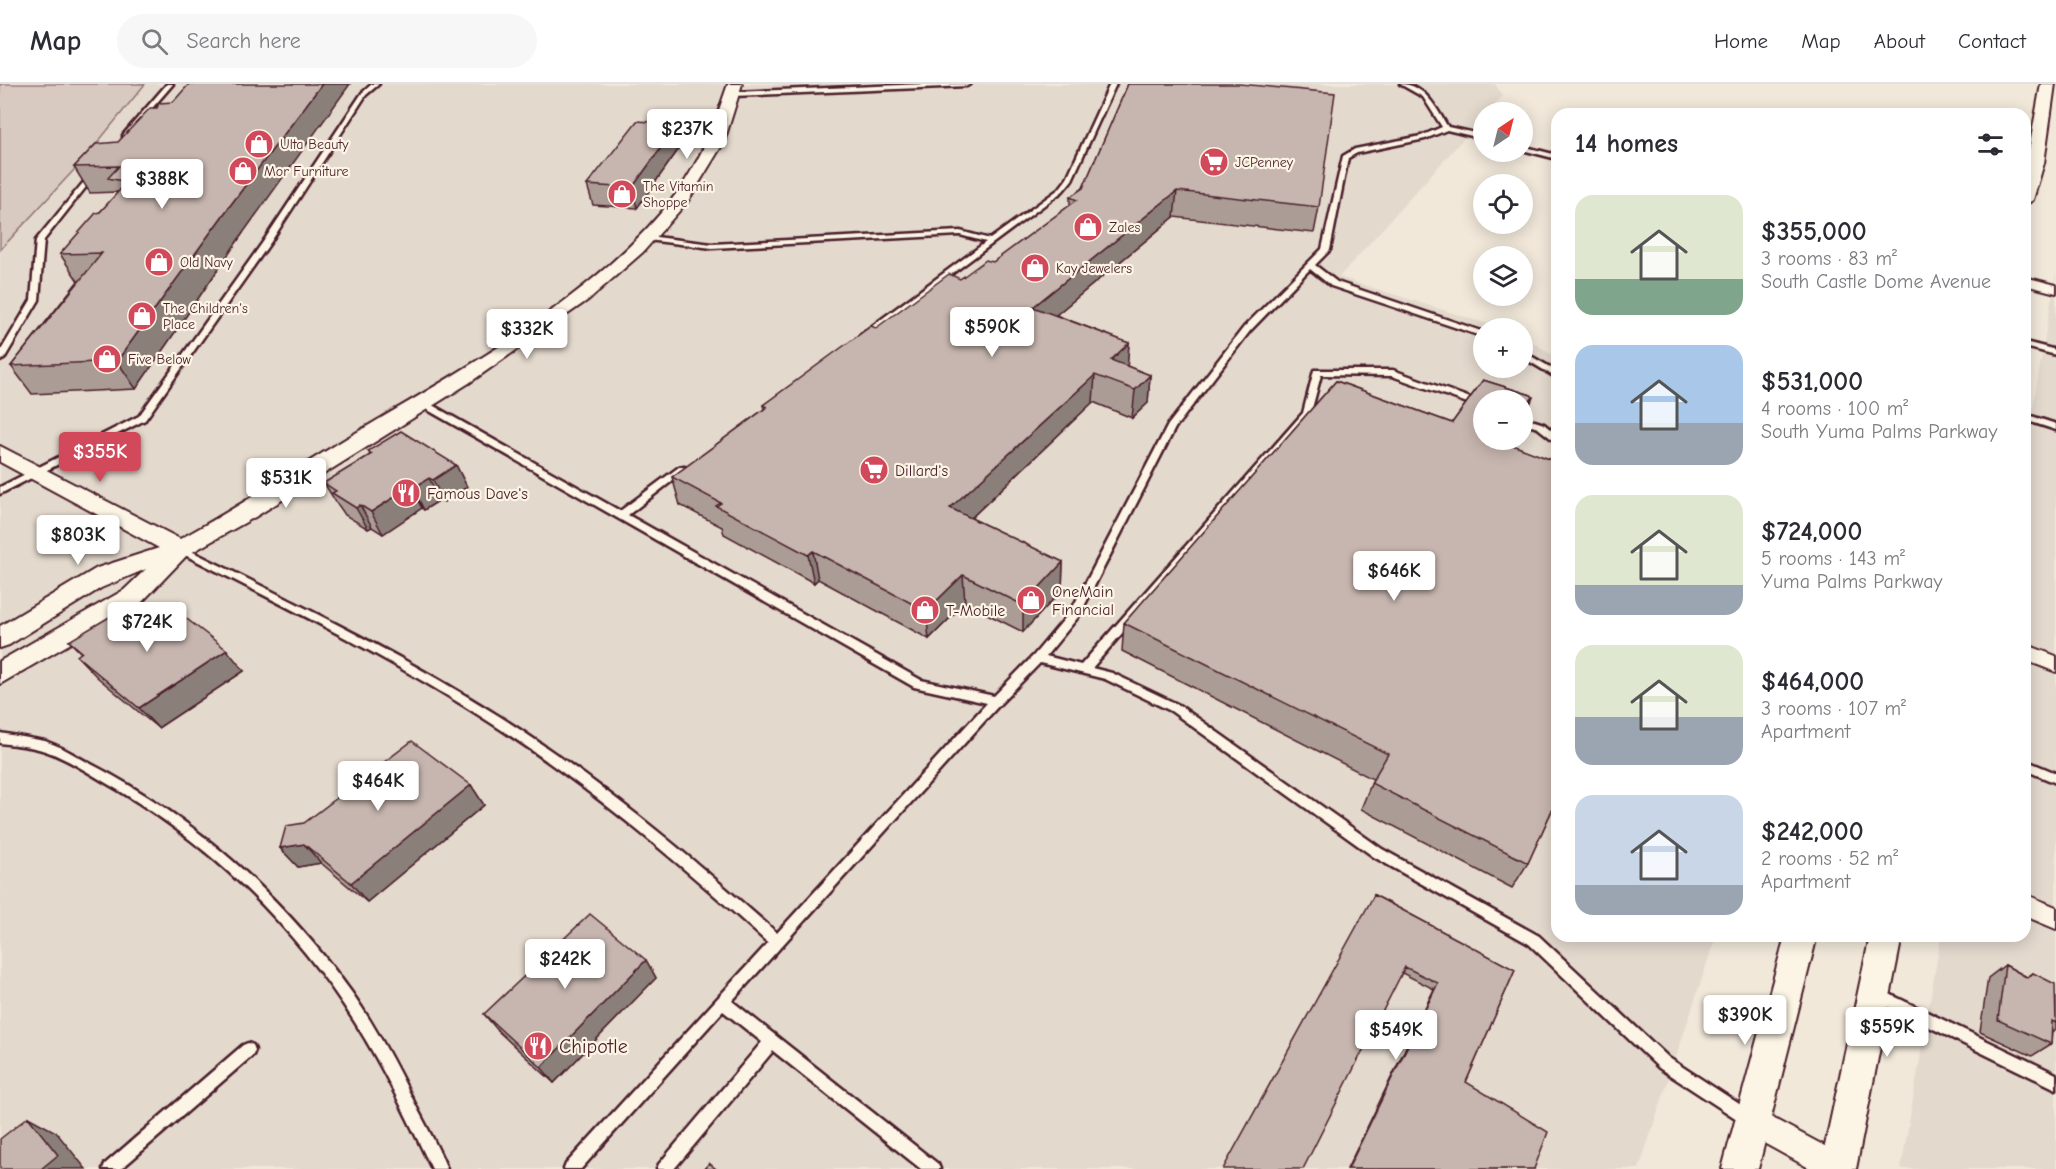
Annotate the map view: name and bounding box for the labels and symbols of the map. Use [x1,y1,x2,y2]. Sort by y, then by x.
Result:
north arrow [1473,102,1533,162]
pin: $237K [645,109,729,160]
shop icon: Ulta Beauty [243,128,275,160]
place label: Ulta Beauty [280,136,349,153]
supermarket icon: JCPenney [1198,146,1230,178]
place label: JCPenney [1235,154,1294,171]
shop icon: Mor Furniture [227,155,259,187]
pin: $388K [120,159,204,210]
place label: Mor Furniture [264,163,349,180]
shop icon: The Vitamin Shoppe [606,178,638,210]
place label: The Vitamin Shoppe [643,178,714,211]
shop icon: Zales [1072,211,1104,243]
place label: Zales [1109,219,1140,236]
shop icon: Old Navy [143,246,175,278]
shop icon: Kay Jewelers [1019,252,1051,284]
place label: Old Navy [180,254,233,271]
place label: Kay Jewelers [1056,260,1132,277]
shop icon: The Children's Place [126,300,158,332]
place label: The Children's Place [163,300,248,333]
pin: $590K [950,307,1034,358]
pin: $332K [485,309,569,360]
shop icon: Five Below [91,343,123,375]
place label: Five Below [128,351,192,368]
pin: $355K [58,432,142,483]
supermarket icon: Dillard's [858,454,890,486]
pin: $531K [244,458,328,509]
place label: Dillard's [895,462,948,480]
restaurant icon: Famous Dave's [390,477,422,509]
place label: Famous Dave's [427,485,528,503]
pin: $803K [36,515,120,566]
pin: $646K [1352,551,1436,602]
place label: OneMain Financial [1052,583,1114,619]
shop icon: OneMain Financial [1015,584,1047,616]
shop icon: T-Mobile [909,594,941,626]
pin: $724K [105,602,189,653]
place label: T-Mobile [946,602,1005,620]
pin: $464K [336,761,420,812]
pin: $242K [523,939,607,990]
pin: $390K [1703,995,1787,1046]
pin: $559K [1845,1007,1929,1058]
pin: $549K [1354,1010,1438,1061]
restaurant icon: Chipotle [522,1030,554,1062]
place label: Chipotle [559,1035,628,1058]

